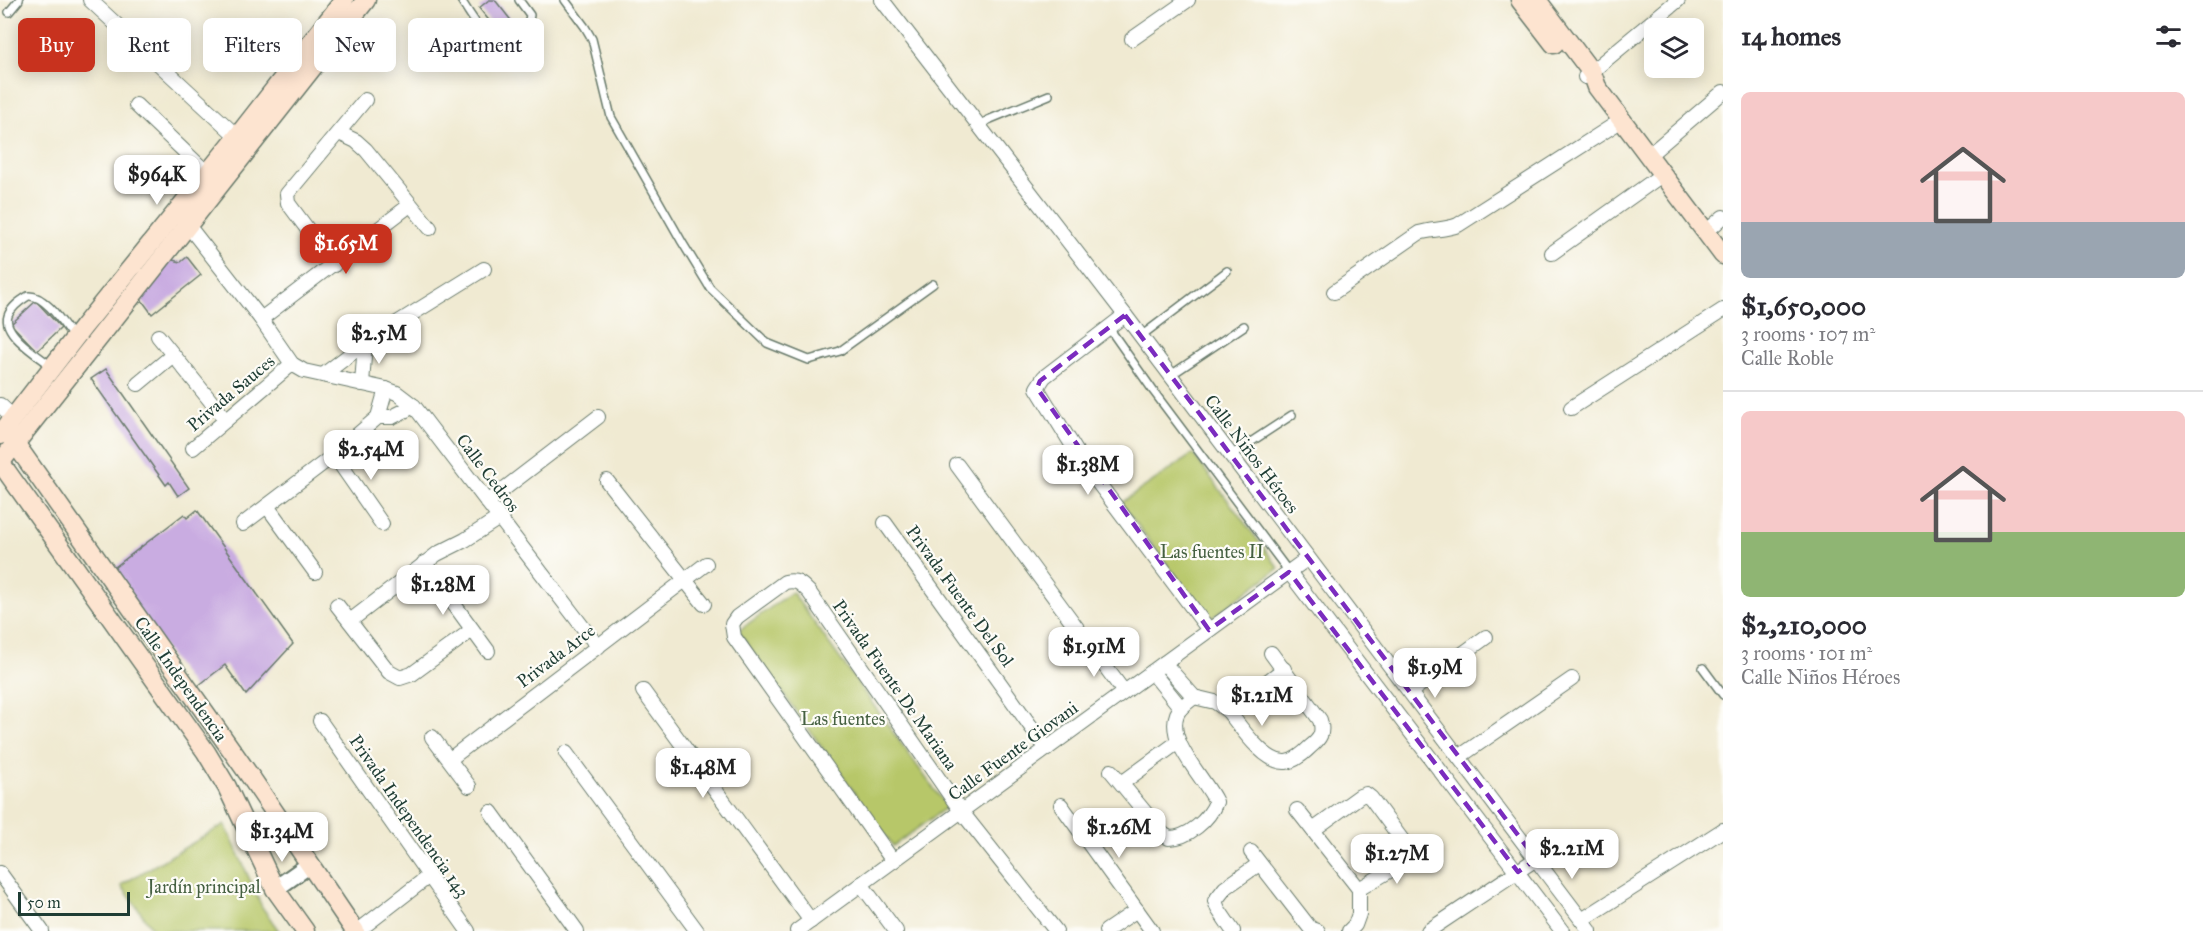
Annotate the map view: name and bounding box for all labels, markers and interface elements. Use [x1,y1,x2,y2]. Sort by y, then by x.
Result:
chip: Buy [18,18,95,72]
chip: Rent [107,18,191,72]
chip: Filters [203,18,302,72]
chip: New [314,18,396,72]
chip: Apartment [408,18,544,72]
map controls [1644,18,1704,78]
button: layers [1644,18,1704,78]
text: 14 homes [1741,20,1841,52]
icon: filters [2152,20,2185,53]
icon: home [1909,131,2017,239]
pin: $964K [115,155,199,206]
text: $964K [128,162,186,186]
pin: $1.65M [297,224,395,275]
text: $1.65M [314,231,378,255]
text: $1,650,000 [1741,290,1866,322]
pin: $2.5M [337,314,421,365]
text: $2.5M [351,321,407,345]
text: 3 rooms · 107 m² [1741,322,1875,346]
text: Calle Roble [1741,346,1834,370]
street label: Privada Sauces [183,350,279,436]
street label: Calle Niños Héroes [1200,390,1304,518]
pin: $2.54M [322,430,420,481]
street label: Calle Cedros [451,430,525,516]
text: $2.54M [338,437,404,461]
pin: $1.38M [1039,445,1137,496]
icon: home [1909,450,2017,558]
text: $1.38M [1056,452,1120,476]
street label: Privada Fuente Del Sol [901,521,1019,671]
park label: Las fuentes II [1160,541,1264,563]
pin: $1.28M [394,565,492,616]
text: $1.28M [410,572,476,596]
street label: Privada Fuente De Mariana [828,596,962,775]
text: $2,210,000 [1741,609,1867,641]
street label: Calle Independencia [130,612,233,746]
street label: Privada Arce [513,619,599,693]
pin: $1.91M [1045,627,1143,678]
text: $1.91M [1062,634,1126,658]
text: 3 rooms · 101 m² [1741,641,1872,665]
pin: $1.9M [1393,648,1477,699]
text: $1.9M [1407,655,1463,679]
text: Calle Niños Héroes [1741,665,1900,689]
pin: $1.21M [1213,676,1311,727]
text: $1.21M [1231,683,1293,707]
street label: Calle Fuente Giovani [944,697,1082,805]
park label: Las fuentes [801,708,885,730]
street label: Privada Independencia 143 [345,731,473,901]
pin: $1.48M [654,748,752,799]
text: $1.48M [670,755,736,779]
pin: $1.26M [1070,808,1168,859]
pin: $1.34M [233,812,331,863]
text: $1.26M [1087,815,1151,839]
text: $1.34M [250,819,314,843]
pin: $2.21M [1523,829,1621,880]
pin: $1.27M [1348,834,1446,885]
text: $2.21M [1540,836,1604,860]
text: $1.27M [1365,841,1429,865]
park label: Jardín principal [145,876,261,899]
scale bar [18,889,130,916]
text: 50 m [27,893,61,912]

